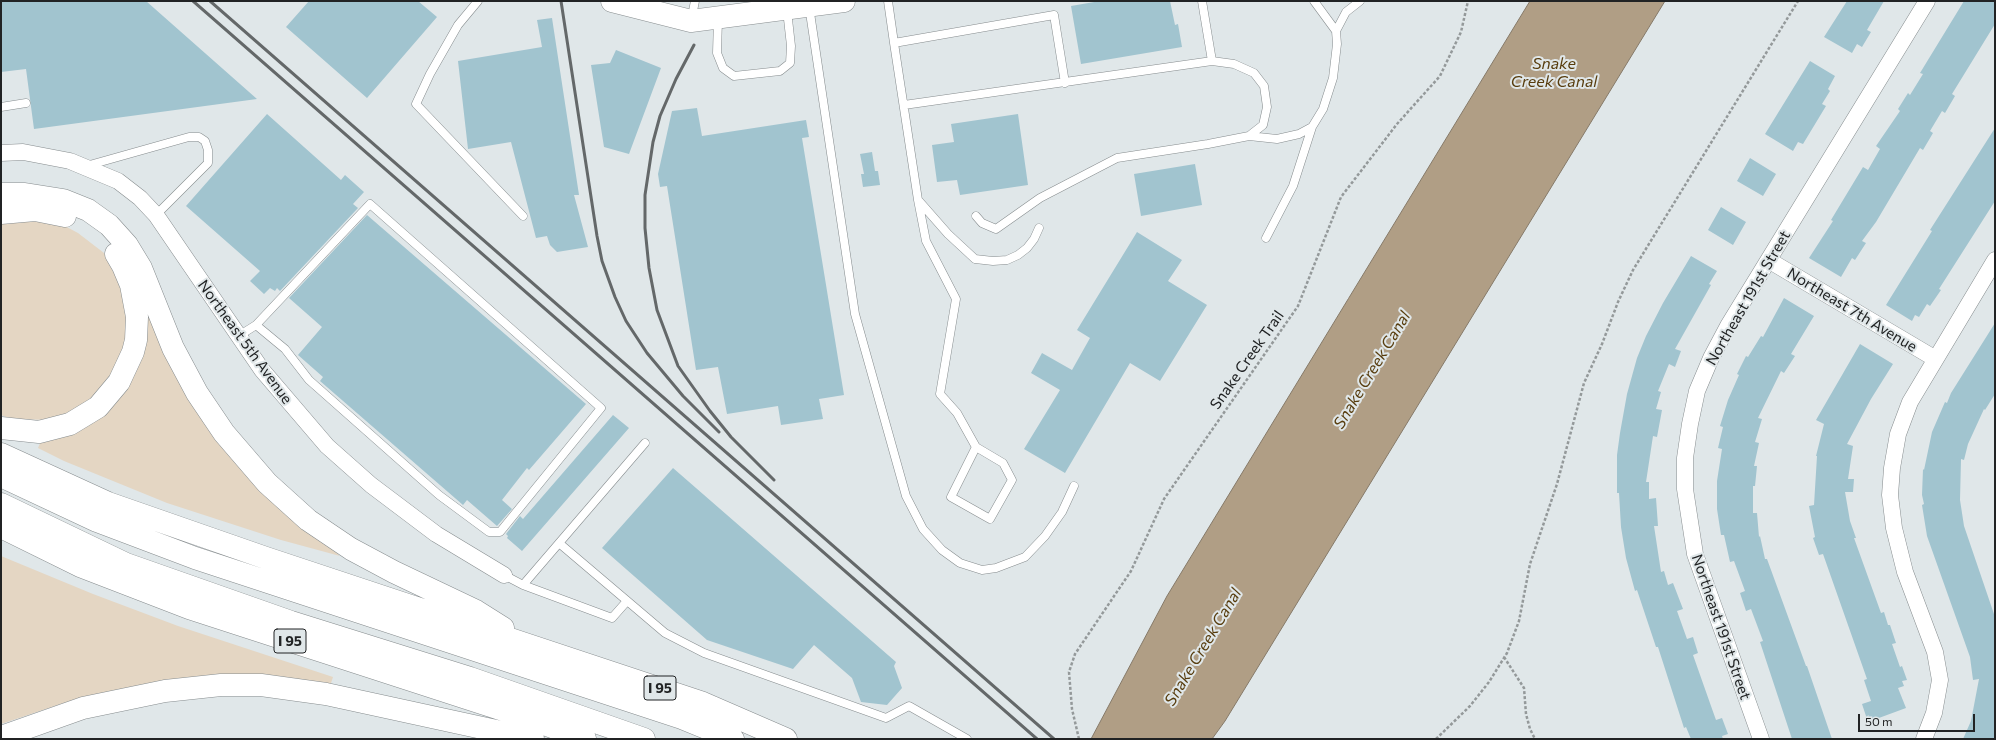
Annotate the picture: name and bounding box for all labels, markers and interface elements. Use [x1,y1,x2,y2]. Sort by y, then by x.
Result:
water label: Snake Creek Canal [1511,54,1597,92]
street label: Northeast 191st Street [1702,227,1794,369]
street label: Northeast 7th Avenue [1784,264,1920,356]
street label: Northeast 5th Avenue [194,277,296,407]
street label: Snake Creek Trail [1206,307,1288,413]
water label: Snake Creek Canal [1329,308,1415,432]
street label: Northeast 191st Street [1688,552,1754,702]
water label: Snake Creek Canal [1160,585,1246,709]
road number: I 95 [274,629,306,653]
road number: I 95 [644,676,676,700]
scale bar [1860,706,1977,732]
text: 50 m [1865,714,1893,728]

